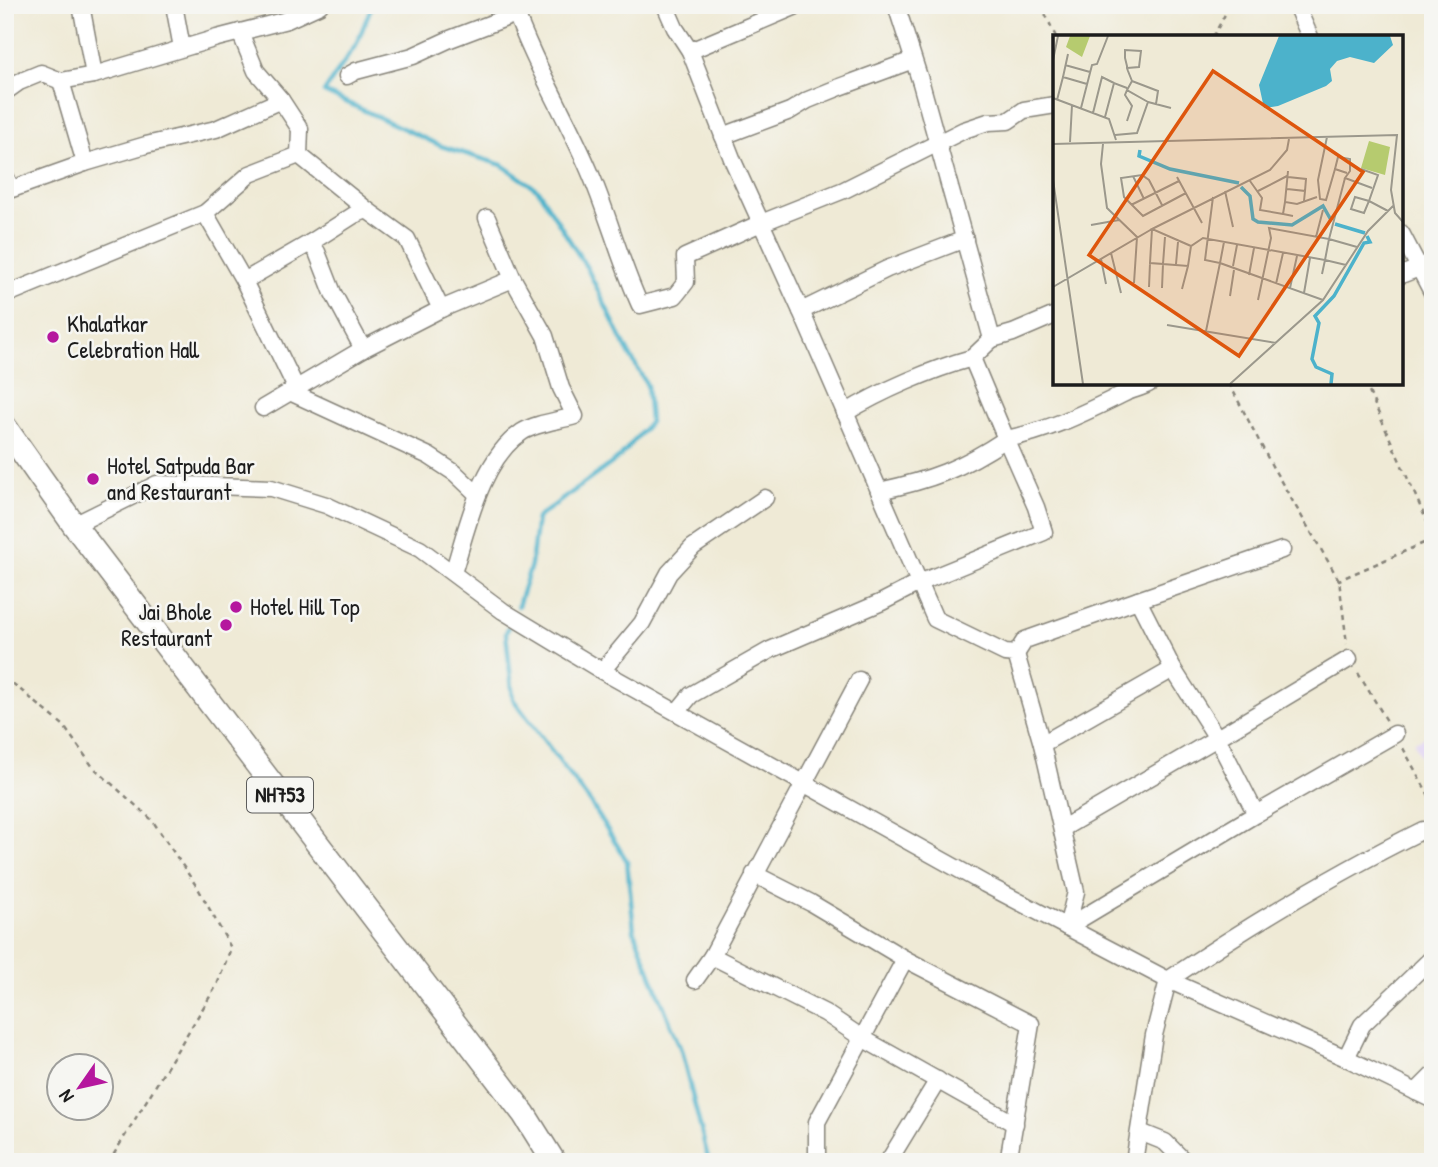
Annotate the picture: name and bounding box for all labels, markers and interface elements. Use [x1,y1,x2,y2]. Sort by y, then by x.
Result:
inset map [1053,35,1403,385]
place label: Khalatkar Celebration Hall [67,308,200,365]
marker: Khalatkar Celebration Hall [45,329,61,345]
place label: Hotel Satpuda Bar and Restaurant [107,450,255,507]
marker: Hotel Satpuda Bar and Restaurant [85,471,101,487]
place label: Hotel Hill Top [250,591,360,622]
place label: Jai Bhole Restaurant [121,596,213,653]
marker: Hotel Hill Top [228,599,244,615]
marker: Jai Bhole Restaurant [218,617,234,633]
road number: NH753 [247,778,313,812]
north arrow [46,1052,116,1122]
text: N [52,1085,80,1108]

